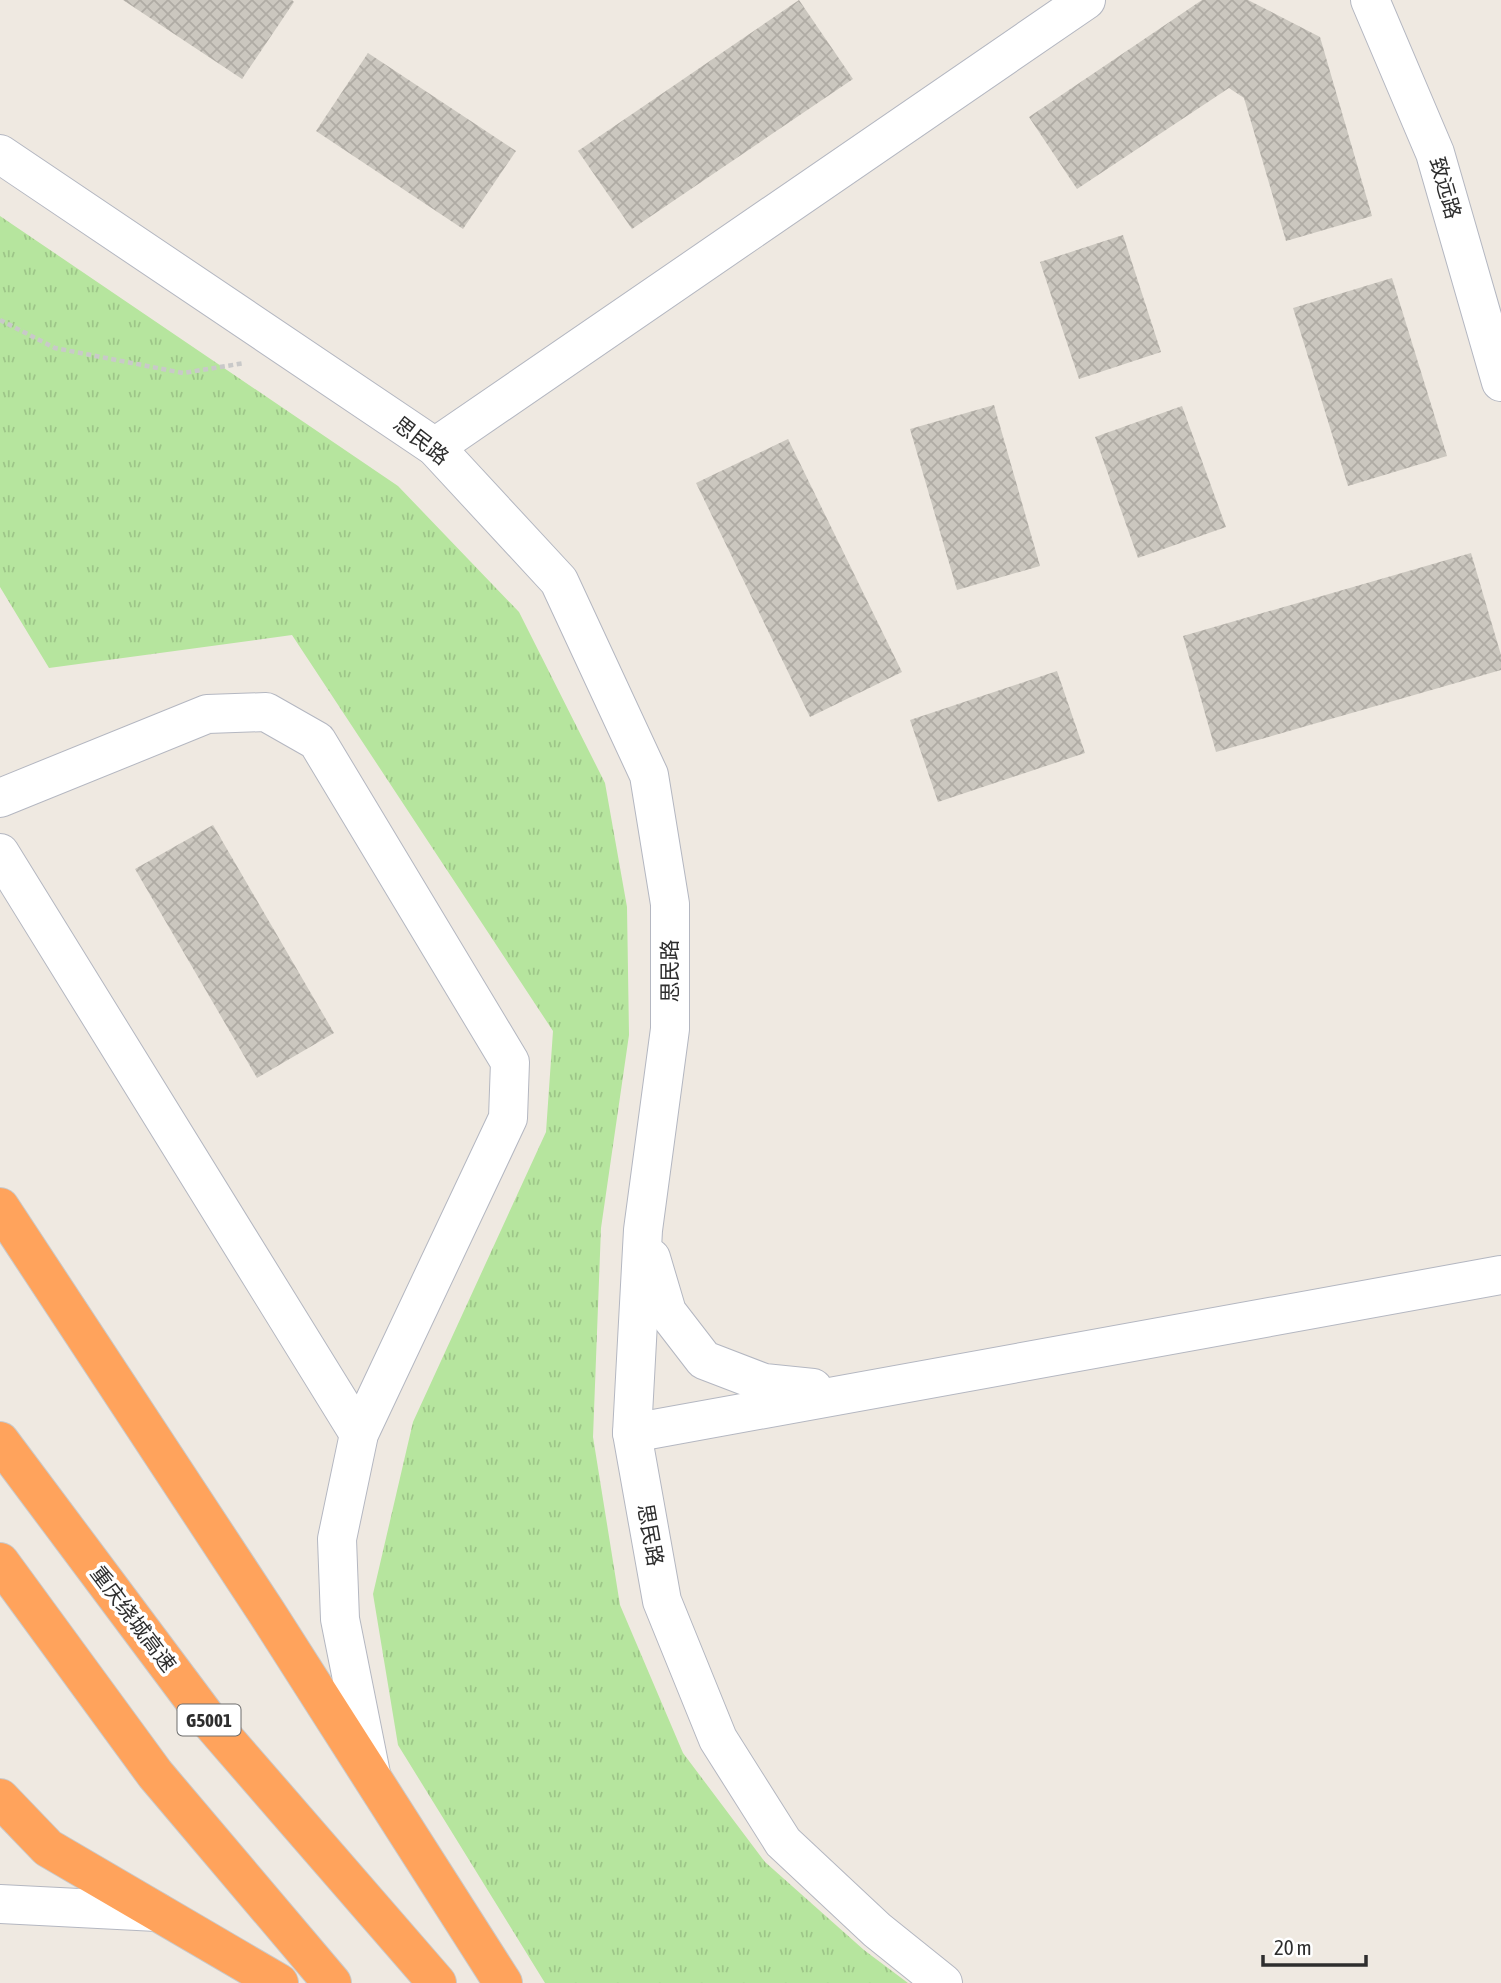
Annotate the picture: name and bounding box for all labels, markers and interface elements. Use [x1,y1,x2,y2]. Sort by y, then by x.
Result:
street label: 致远路 [1426,154,1466,221]
street label: 思民路 [389,411,454,469]
street label: 思民路 [657,940,681,1003]
street label: 思民路 [634,1502,668,1568]
street label: 重庆绕城高速 [86,1561,181,1676]
road number: G5001 [178,1704,241,1736]
scale bar [1263,1924,1366,1968]
text: 20 m [1274,1935,1312,1959]

